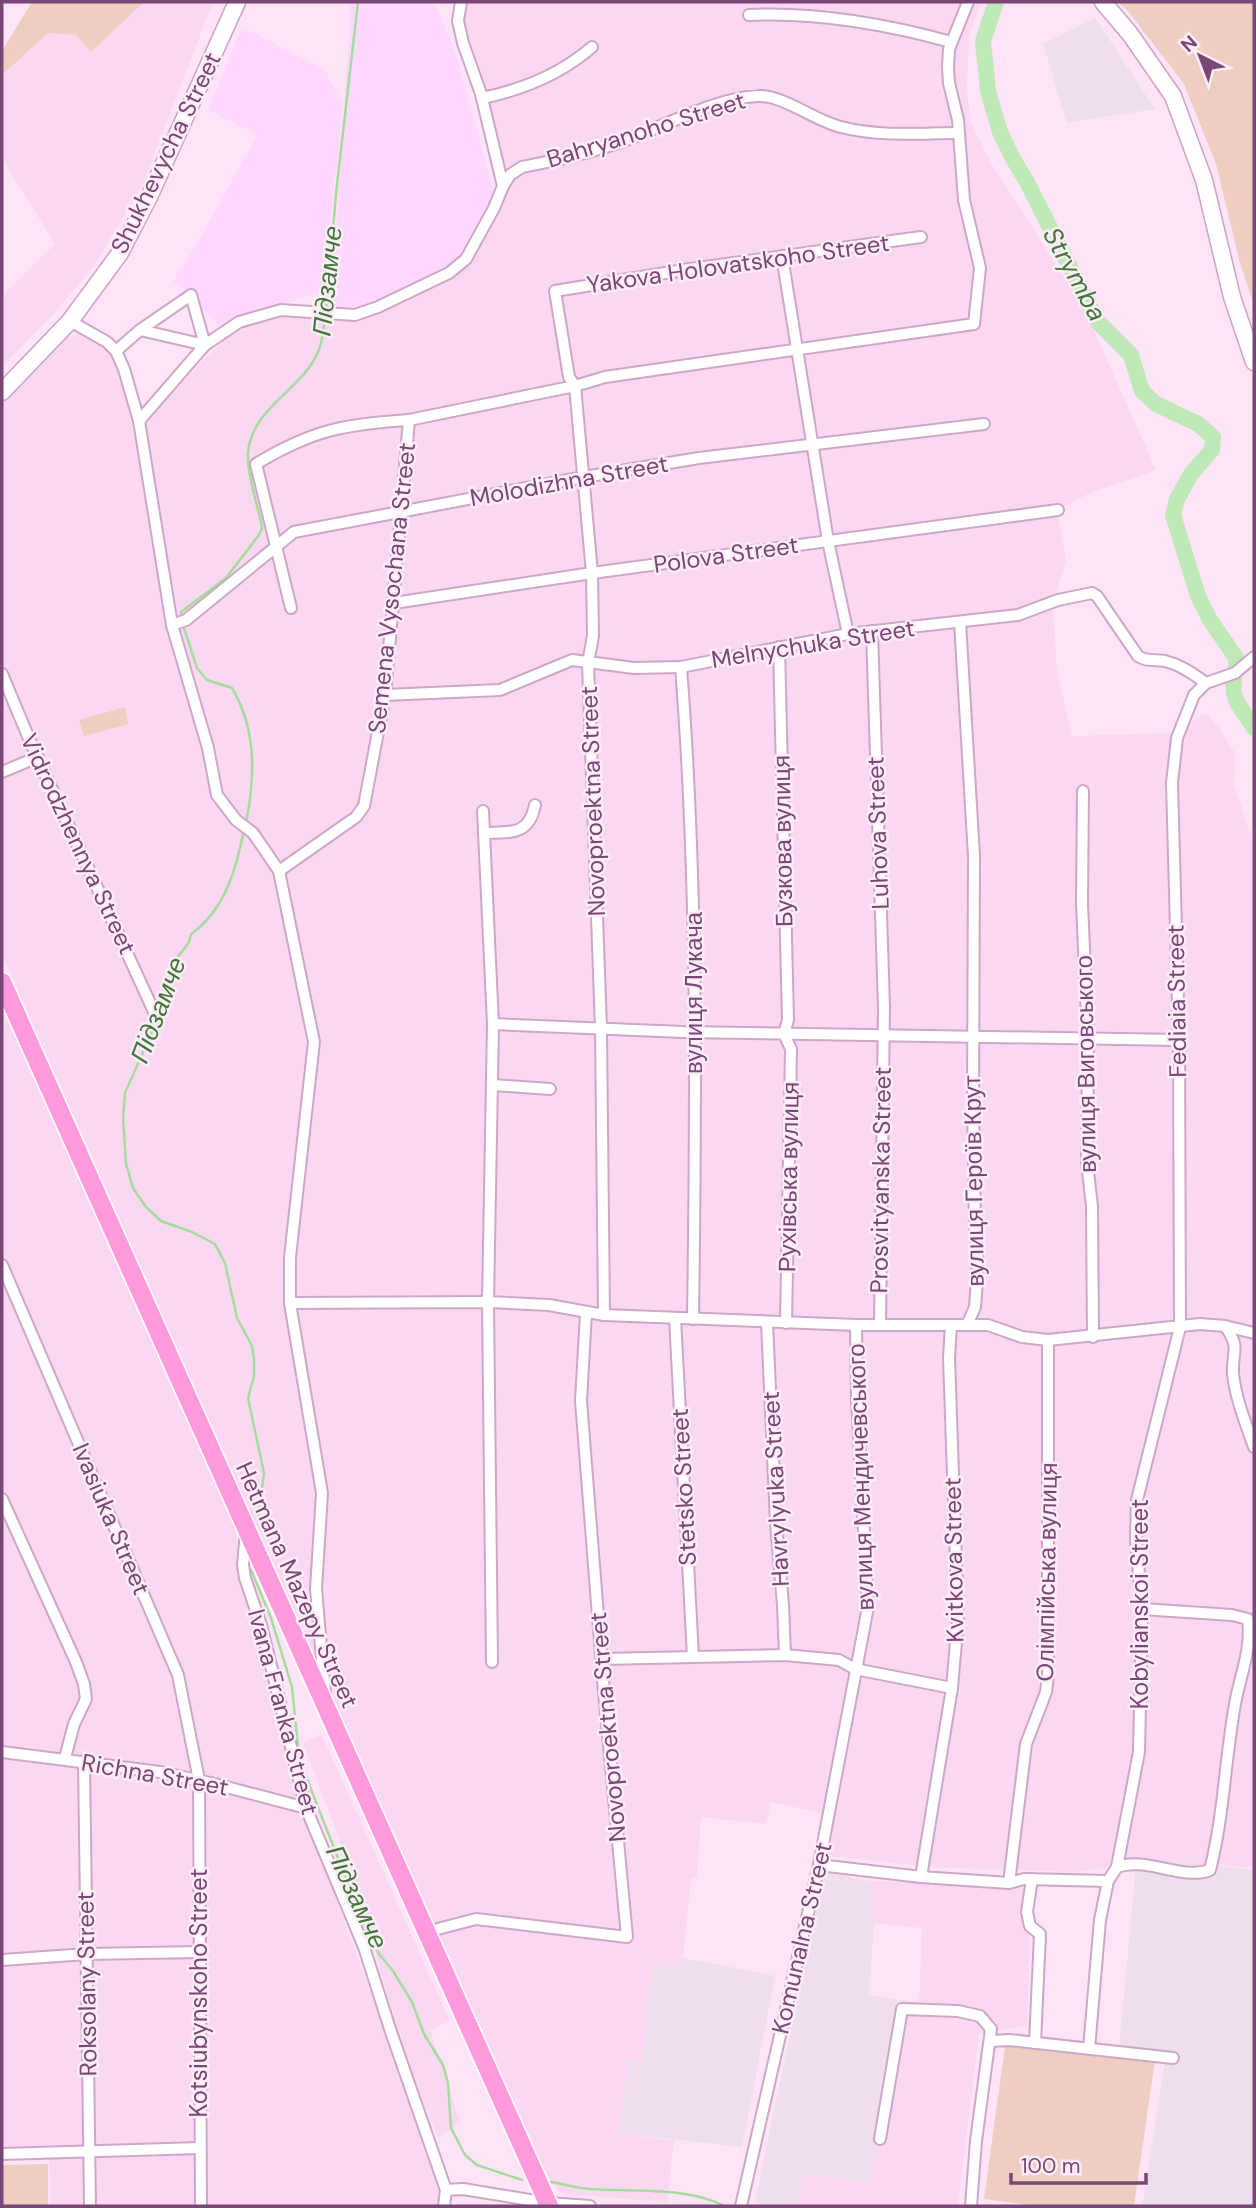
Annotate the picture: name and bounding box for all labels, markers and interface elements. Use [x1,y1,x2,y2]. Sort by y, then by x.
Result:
north arrow [1165,21,1235,91]
text: N [1175,30,1202,58]
street label: Shukhevycha Street [103,47,228,259]
street label: Bahryanoho Street [543,85,749,175]
water label: Strymba [1035,221,1115,327]
water label: Підзамче [304,224,350,338]
street label: Yakova Holovatskoho Street [585,227,891,300]
street label: Semena Vysochana Street [361,441,422,735]
street label: Molodizhna Street [467,448,671,513]
street label: Polova Street [652,529,800,580]
street label: Melnychuka Street [709,612,917,675]
street label: Novoproektna Street [573,685,612,917]
street label: Vidrodzhennya Street [14,728,143,959]
street label: Бузкова вулиця [765,755,800,927]
street label: Luhova Street [859,756,896,910]
street label: вулиця Лукача [678,911,709,1074]
street label: Fediaia Street [1160,924,1193,1078]
water label: Підзамче [122,952,194,1068]
street label: вулиця Виговського [1068,955,1103,1173]
street label: Prosvityanska Street [863,1066,898,1294]
street label: вулиця Героїв Крут [956,1075,991,1287]
street label: Рухівська вулиця [771,1081,806,1273]
street label: вулиця Мендичевського [840,1343,881,1611]
street label: Havrylyuka Street [755,1390,796,1588]
street label: Stetsko Street [664,1408,703,1567]
street label: Ivasiuka Street [66,1438,157,1599]
street label: Hetmana Mazepy Street [229,1457,366,1713]
street label: Олімпійська вулиця [1029,1462,1064,1682]
street label: Kvitkova Street [937,1477,970,1643]
street label: Kobylianskoi Street [1124,1499,1155,1709]
street label: Ivana Franka Street [241,1605,326,1818]
street label: Novoproektna Street [582,1611,633,1843]
street label: Richna Street [79,1746,231,1803]
street label: Komunalna Street [764,1839,839,2037]
water label: Підзамче [318,1840,396,1954]
street label: Kotsiubynskoho Street [183,1868,214,2118]
street label: Roksolany Street [69,1891,104,2077]
scale bar [1011,2142,1146,2186]
text: 100 m [1021,2152,1081,2180]

